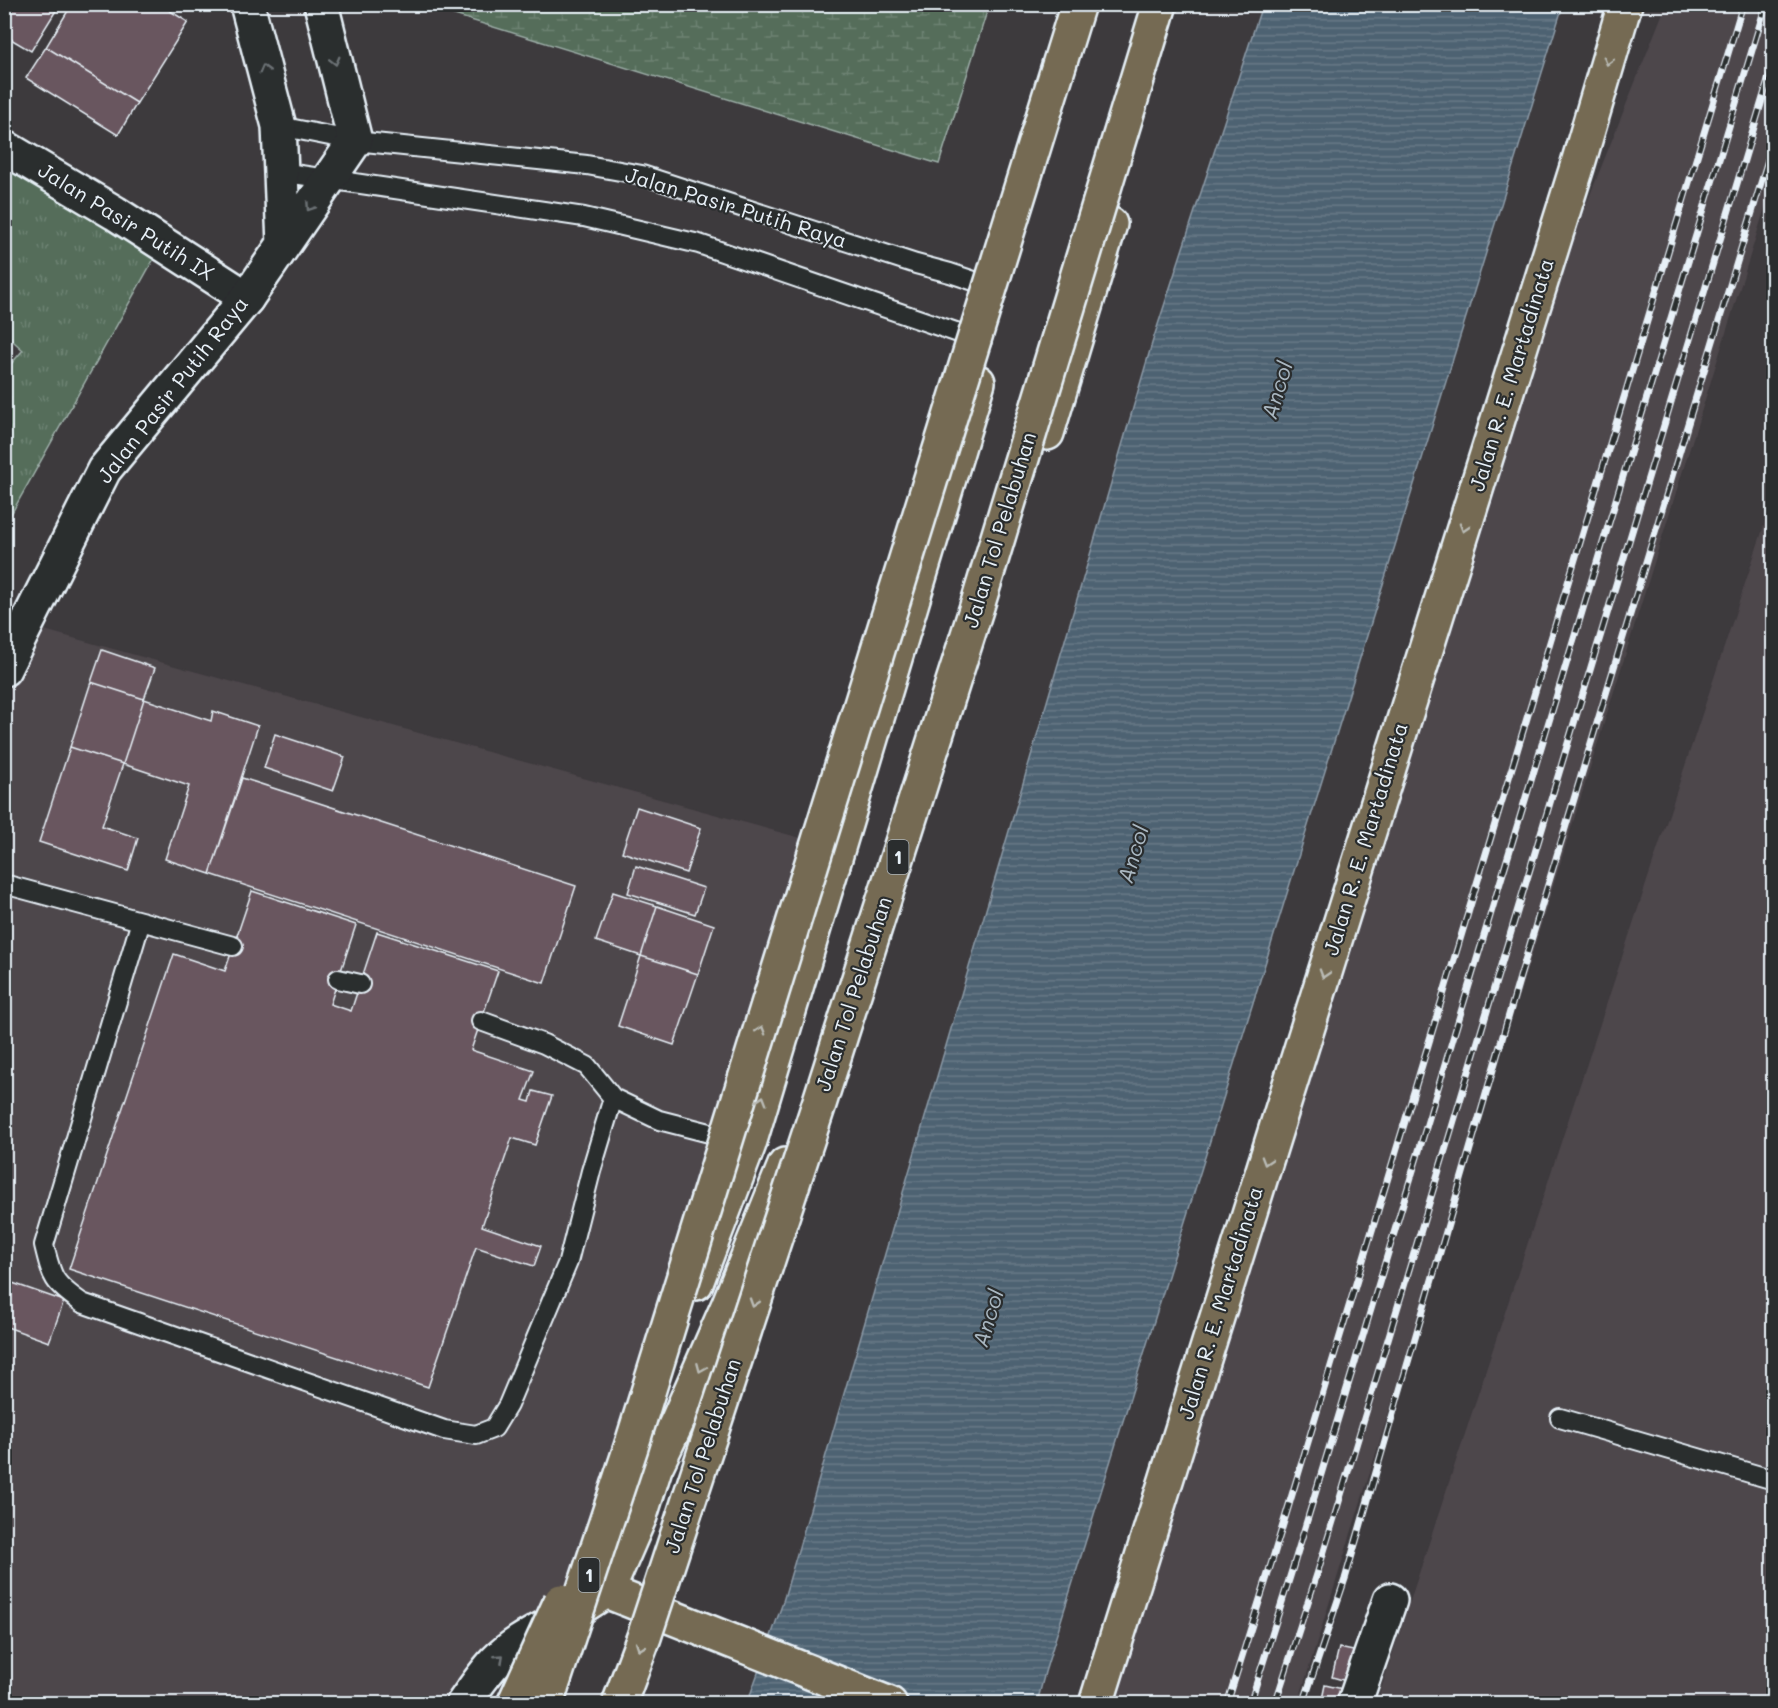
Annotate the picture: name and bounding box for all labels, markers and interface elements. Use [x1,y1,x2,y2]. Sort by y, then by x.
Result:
one-way arrow [1603,55,1615,66]
one-way arrow [327,56,340,66]
one-way arrow [259,65,271,75]
street label: Jalan Pasir Putih IX [34,156,220,286]
street label: Jalan Pasir Putih Raya [622,160,850,253]
one-way arrow [306,200,317,211]
street label: Jalan R. E. Martadinata [1462,255,1559,494]
street label: Jalan Pasir Putih Raya [90,290,253,488]
water label: Ancol [1254,357,1299,422]
street label: Jalan Tol Pelabuhan [956,429,1041,631]
one-way arrow [1459,522,1471,533]
street label: Jalan R. E. Martadinata [1316,719,1413,958]
water label: Ancol [1110,821,1155,886]
road number: 1 [888,840,908,874]
street label: Jalan Tol Pelabuhan [808,893,897,1094]
one-way arrow [1319,968,1331,979]
one-way arrow [754,1025,766,1036]
one-way arrow [755,1095,767,1106]
one-way arrow [1261,1155,1273,1165]
street label: Jalan R. E. Martadinata [1171,1183,1268,1422]
water label: Ancol [965,1285,1010,1350]
one-way arrow [748,1297,761,1308]
street label: Jalan Tol Pelabuhan [657,1355,746,1556]
one-way arrow [696,1361,708,1372]
road number: 1 [578,1558,600,1592]
one-way arrow [634,1642,647,1652]
one-way arrow [493,1654,504,1665]

